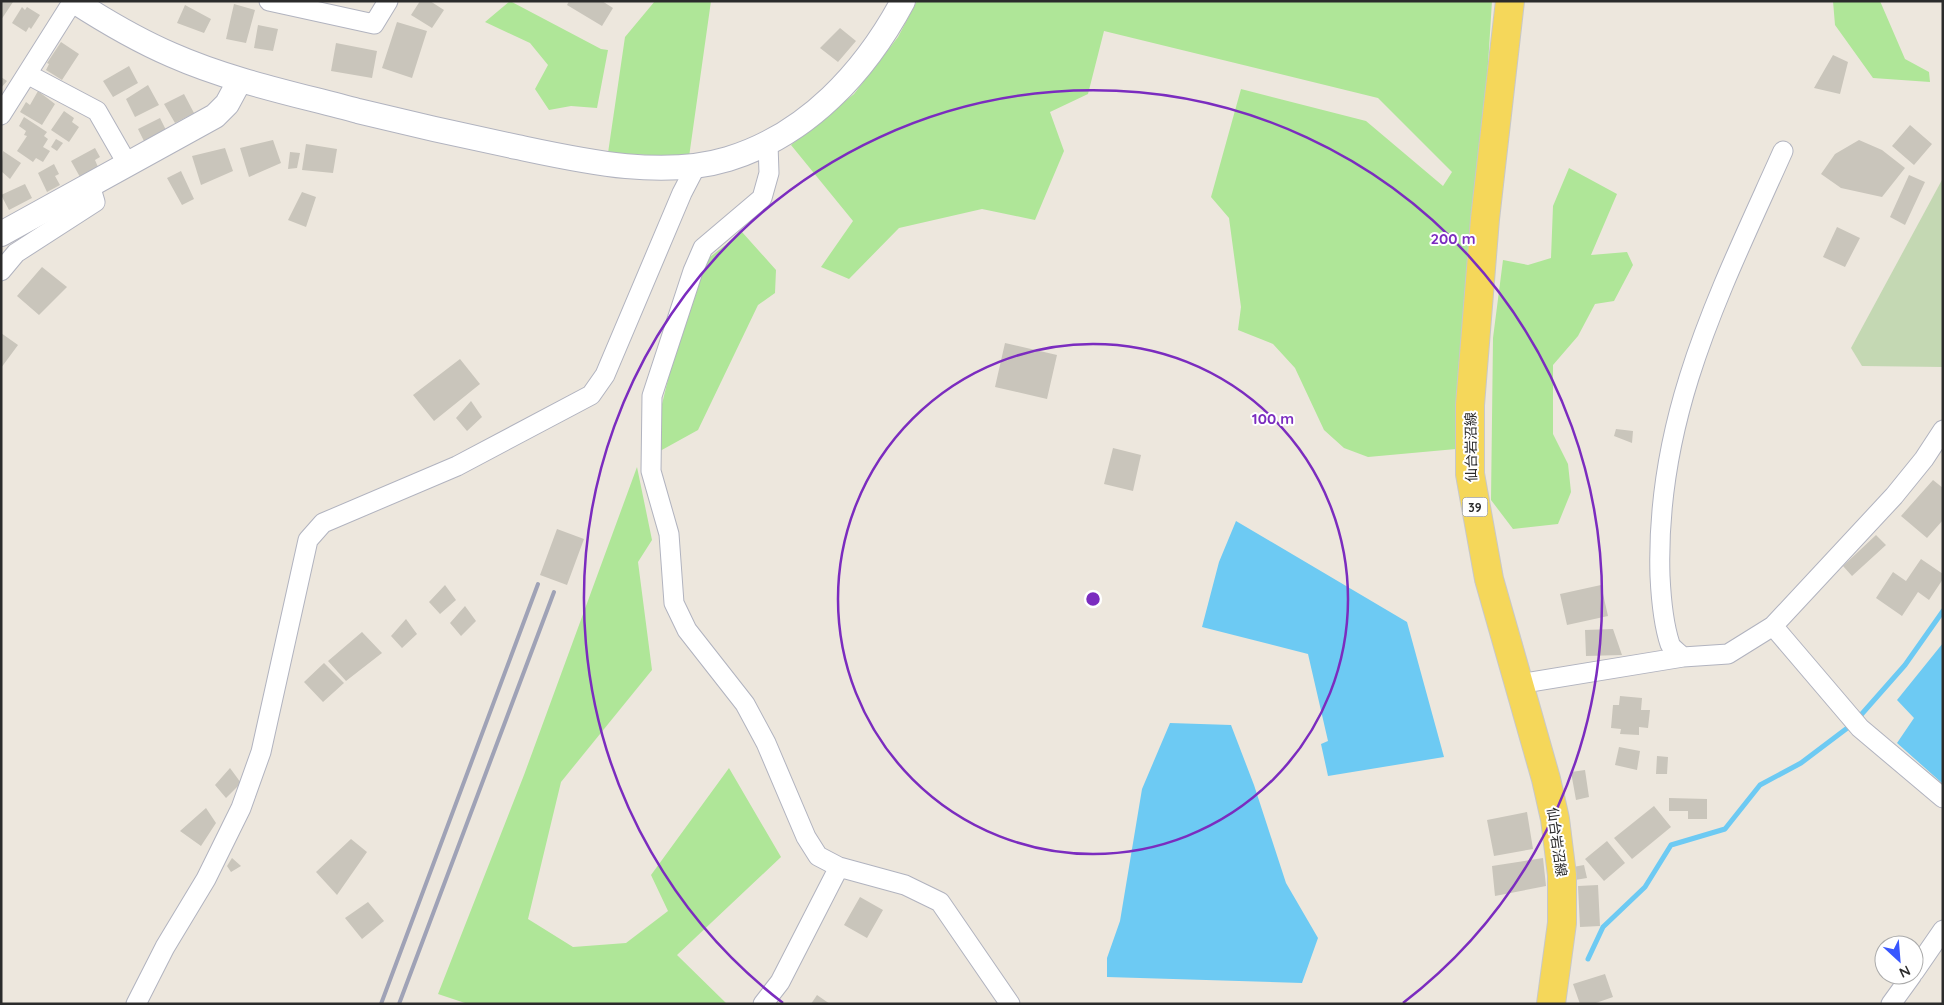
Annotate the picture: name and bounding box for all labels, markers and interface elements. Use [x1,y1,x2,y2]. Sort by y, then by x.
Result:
text: 200 m [1431,229,1476,248]
text: 100 m [1252,409,1294,428]
street label: 仙台岩沼線 [1461,412,1481,482]
road number: 39 [1462,498,1488,516]
centre of rings [1084,590,1102,608]
street label: 仙台岩沼線 [1543,806,1571,878]
north arrow [1874,935,1924,985]
text: N [1896,961,1913,982]

